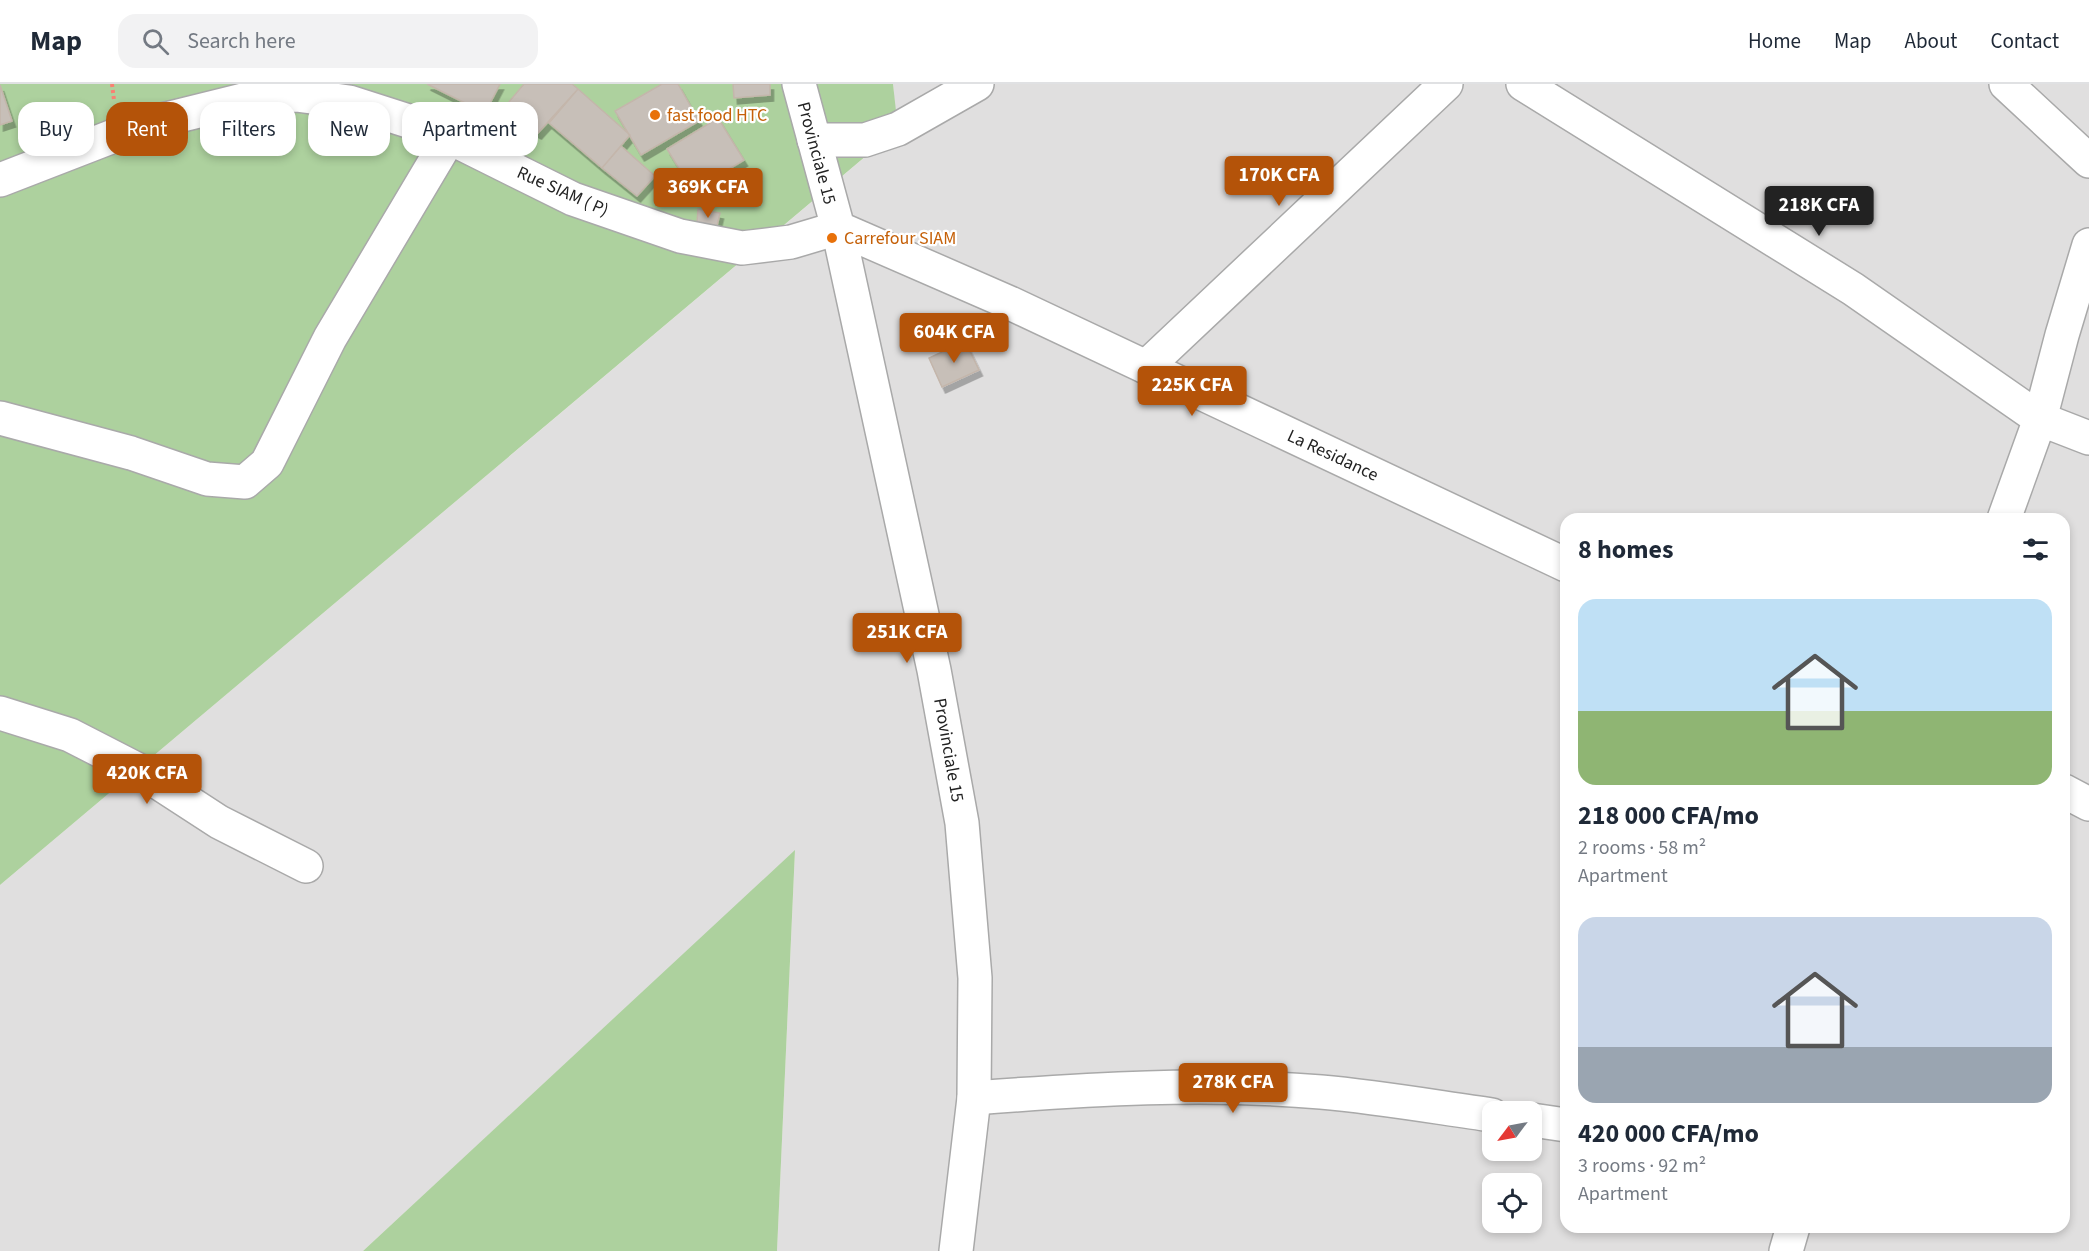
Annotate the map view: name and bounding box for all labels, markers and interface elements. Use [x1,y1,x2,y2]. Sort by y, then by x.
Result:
search box [118,14,538,68]
text: Map [30,21,82,61]
icon: search [139,25,172,58]
text: Search here [187,25,296,57]
text: Home [1748,26,1801,56]
text: Map [1834,26,1872,56]
text: About [1905,26,1957,56]
text: Contact [1990,26,2059,56]
street label: Provinciale 15 [791,99,842,207]
chip: Buy [18,102,94,156]
chip: Rent [106,102,188,156]
chip: Filters [200,102,296,156]
chip: New [308,102,390,156]
chip: Apartment [402,102,538,156]
place label: fast food HTC [667,103,767,128]
marker: fast food HTC [648,108,662,122]
pin: 170K CFA [1217,156,1341,207]
street label: Rue SIAM ( P) [513,160,613,223]
text: 170K CFA [1239,161,1319,189]
pin: 369K CFA [646,168,770,219]
text: 369K CFA [668,173,748,201]
pin: 218K CFA [1757,186,1881,237]
text: 218K CFA [1779,191,1859,219]
place label: Carrefour SIAM [844,226,956,251]
marker: Carrefour SIAM [825,231,839,245]
pin: 604K CFA [892,313,1016,364]
text: 604K CFA [914,318,994,346]
pin: 225K CFA [1130,366,1254,417]
text: 225K CFA [1152,371,1232,399]
street label: La Residance [1283,423,1383,488]
text: 8 homes [1578,531,1673,568]
icon: filters [2019,533,2052,566]
pin: 251K CFA [845,613,969,664]
text: 251K CFA [867,618,947,646]
icon: home [1761,638,1869,746]
street label: Provinciale 15 [927,696,970,804]
pin: 420K CFA [85,754,209,805]
text: 420K CFA [107,759,187,787]
text: 218 000 CFA/mo [1578,797,1759,834]
text: 2 rooms · 58 m² [1578,834,1706,862]
text: Apartment [1578,862,1668,890]
icon: home [1761,956,1869,1064]
pin: 278K CFA [1171,1063,1295,1114]
text: 278K CFA [1193,1068,1273,1096]
north arrow [1482,1101,1542,1161]
map controls [1482,1101,1542,1233]
text: 420 000 CFA/mo [1578,1115,1759,1152]
text: 3 rooms · 92 m² [1578,1152,1706,1180]
button: locate [1482,1173,1542,1233]
text: Apartment [1578,1180,1668,1208]

